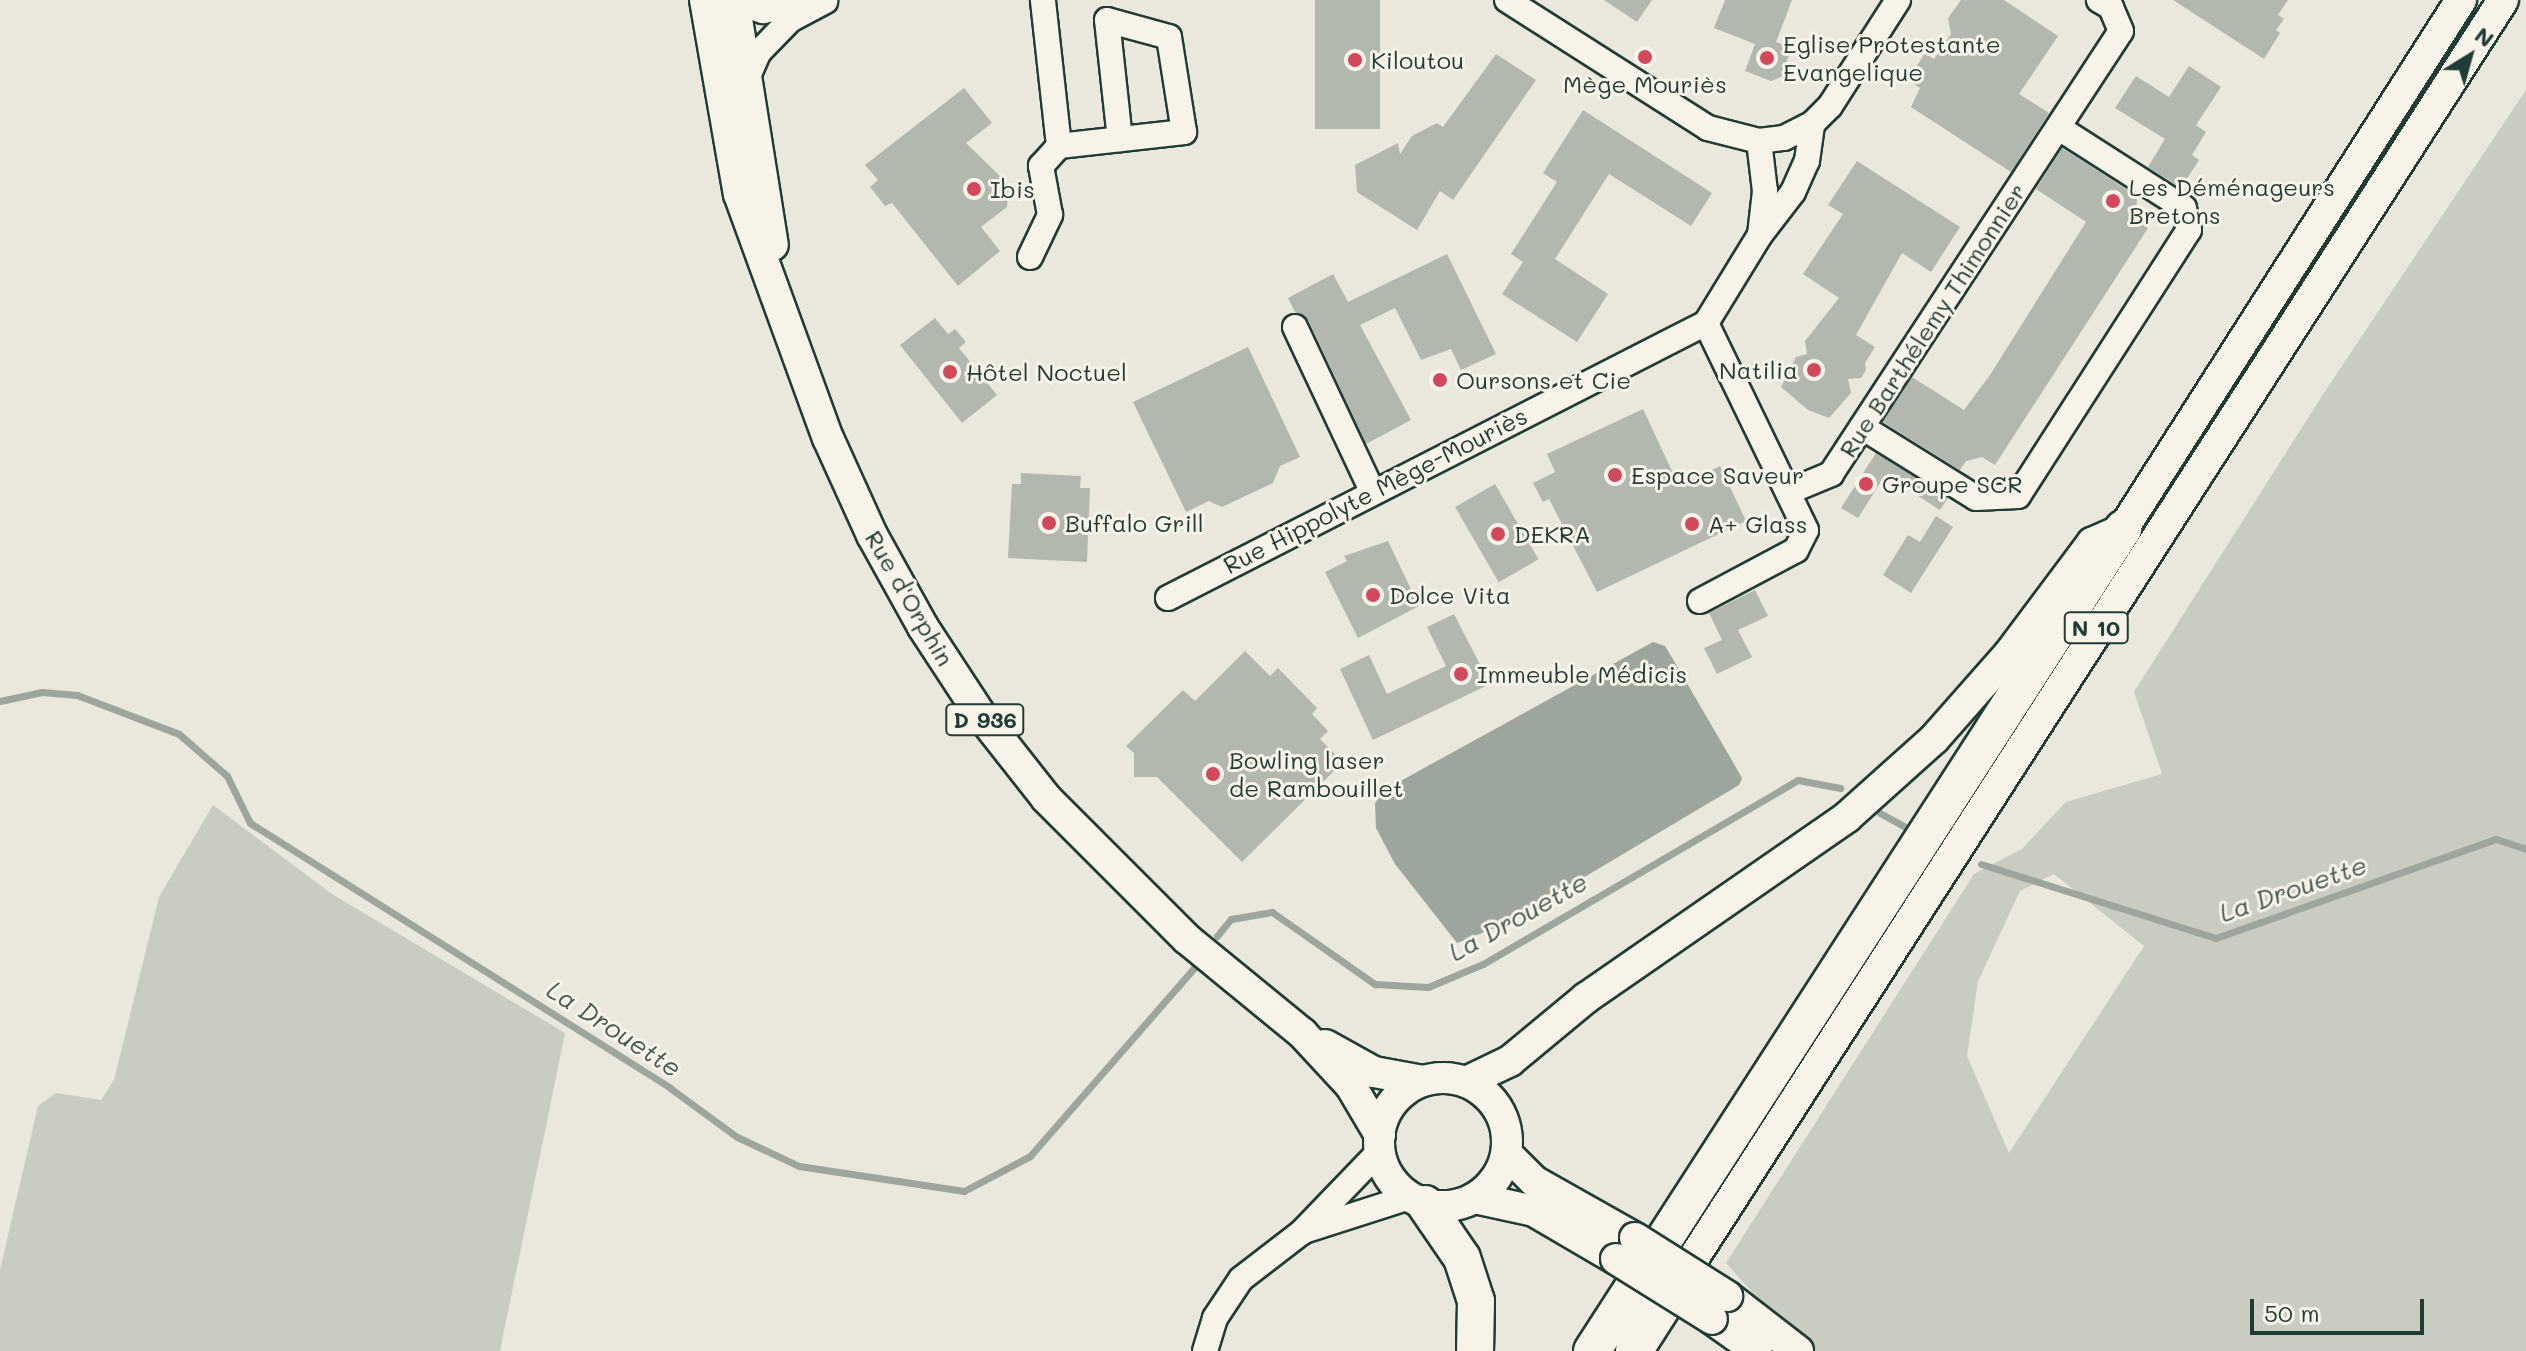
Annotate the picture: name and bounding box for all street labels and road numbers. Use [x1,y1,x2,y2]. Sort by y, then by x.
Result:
street label: Rue Barthélemy Thimonnier [1833,178,2031,462]
street label: Rue Hippolyte Mège-Mouriès [1218,401,1532,579]
street label: Rue d'Orphin [860,525,960,671]
road number: N 10 [2062,610,2130,646]
road number: D 936 [945,702,1025,738]

